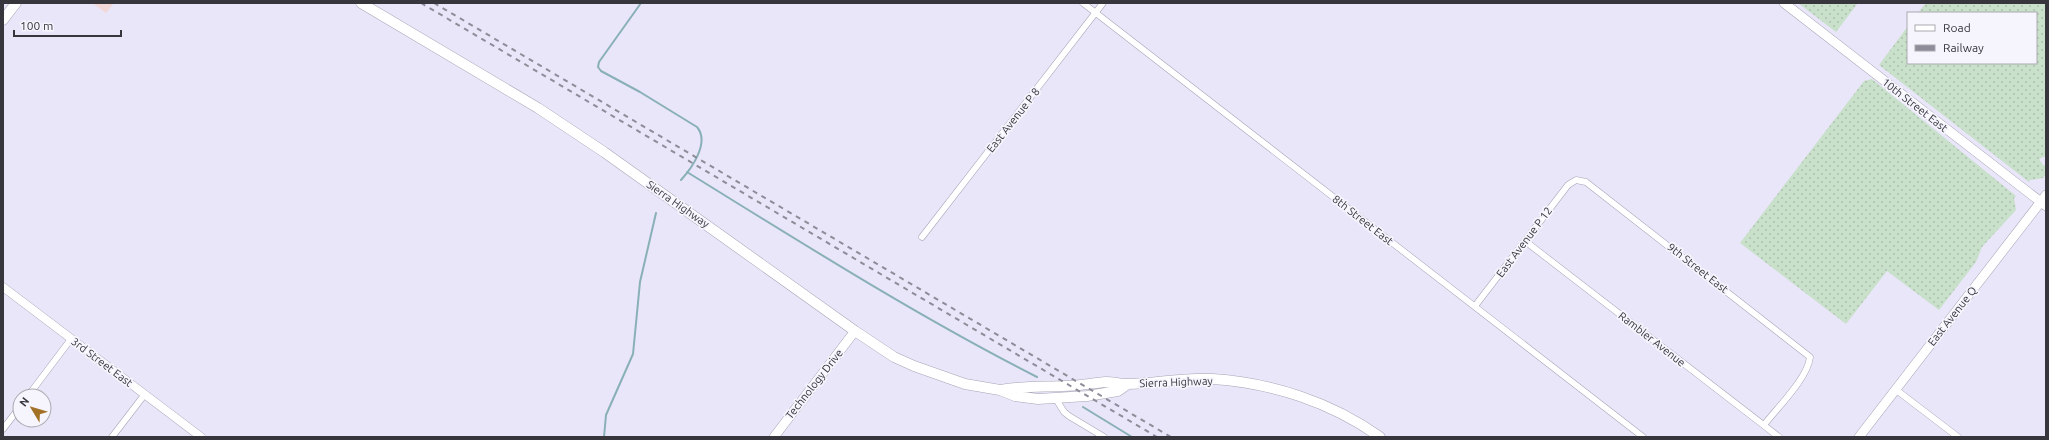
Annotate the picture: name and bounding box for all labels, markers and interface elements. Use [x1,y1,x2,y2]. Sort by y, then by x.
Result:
scale bar [14,12,121,38]
legend [1907,12,2037,64]
text: 100 m [20,19,53,32]
text: Road [1943,21,1971,34]
text: Railway [1943,41,1984,54]
street label: 10th Street East [1880,76,1951,135]
street label: East Avenue P 8 [984,85,1042,155]
street label: Sierra Highway [644,178,712,230]
street label: 8th Street East [1330,193,1396,248]
street label: East Avenue P 12 [1494,205,1554,279]
street label: 9th Street East [1665,241,1731,296]
street label: East Avenue Q [1925,284,1979,348]
street label: Rambler Avenue [1616,309,1688,369]
street label: 3rd Street East [69,335,135,389]
street label: Technology Drive [783,347,845,421]
street label: Sierra Highway [1139,375,1214,389]
north arrow [12,388,52,428]
text: N [17,395,31,409]

